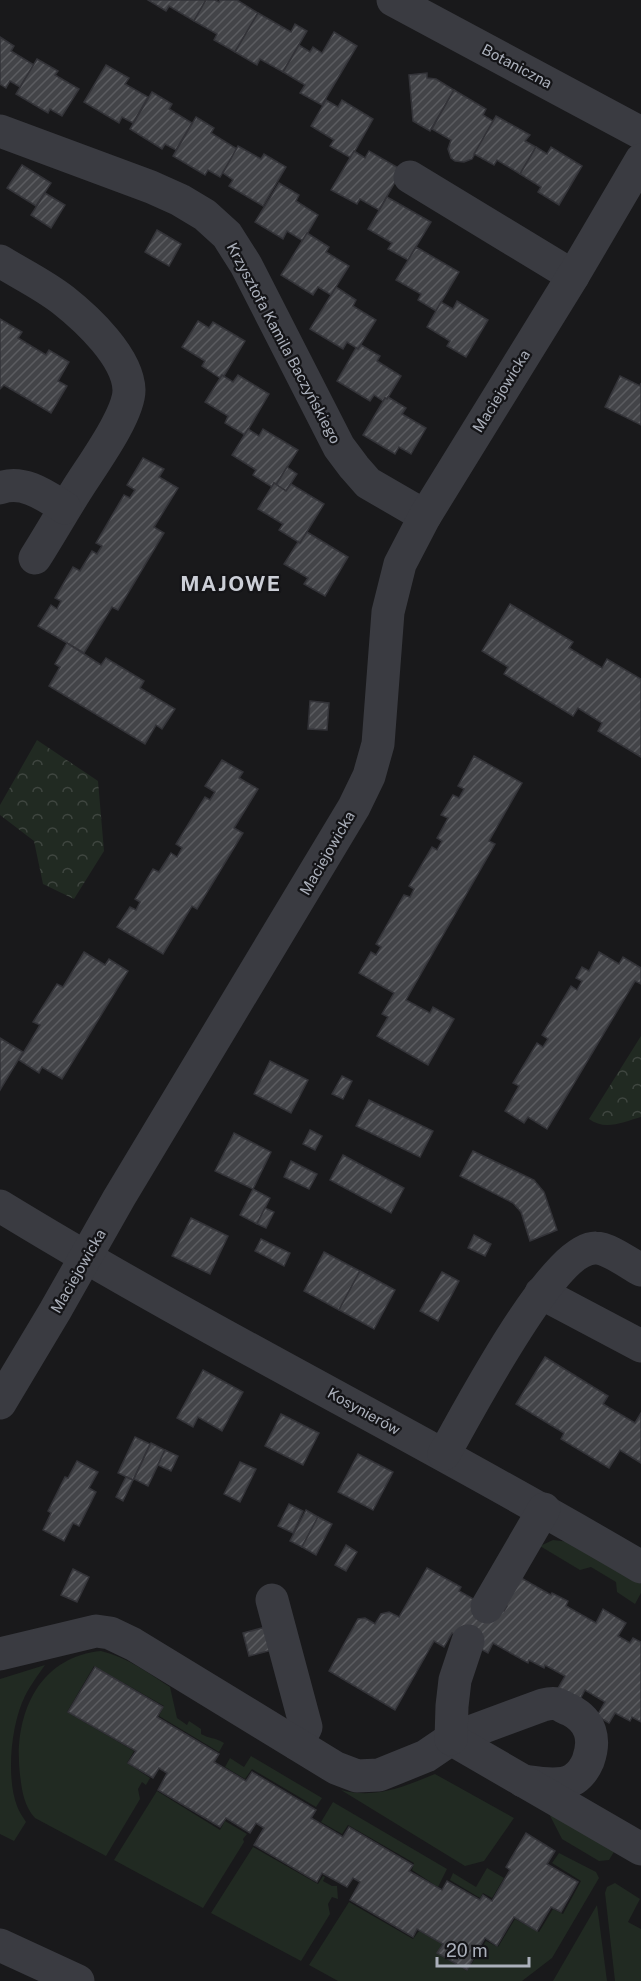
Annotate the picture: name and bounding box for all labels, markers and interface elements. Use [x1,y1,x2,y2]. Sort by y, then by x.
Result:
street label: Botaniczna [479,40,555,92]
street label: Krzysztofa Kamila Baczyńskiego [224,240,344,446]
street label: Maciejowicka [469,347,533,435]
district label: MAJOWE [180,571,282,596]
street label: Maciejowicka [296,808,358,898]
street label: Maciejowicka [47,1226,109,1316]
street label: Kosynierów [325,1384,404,1438]
scale bar [437,1930,528,1968]
text: 20 m [446,1940,488,1961]

